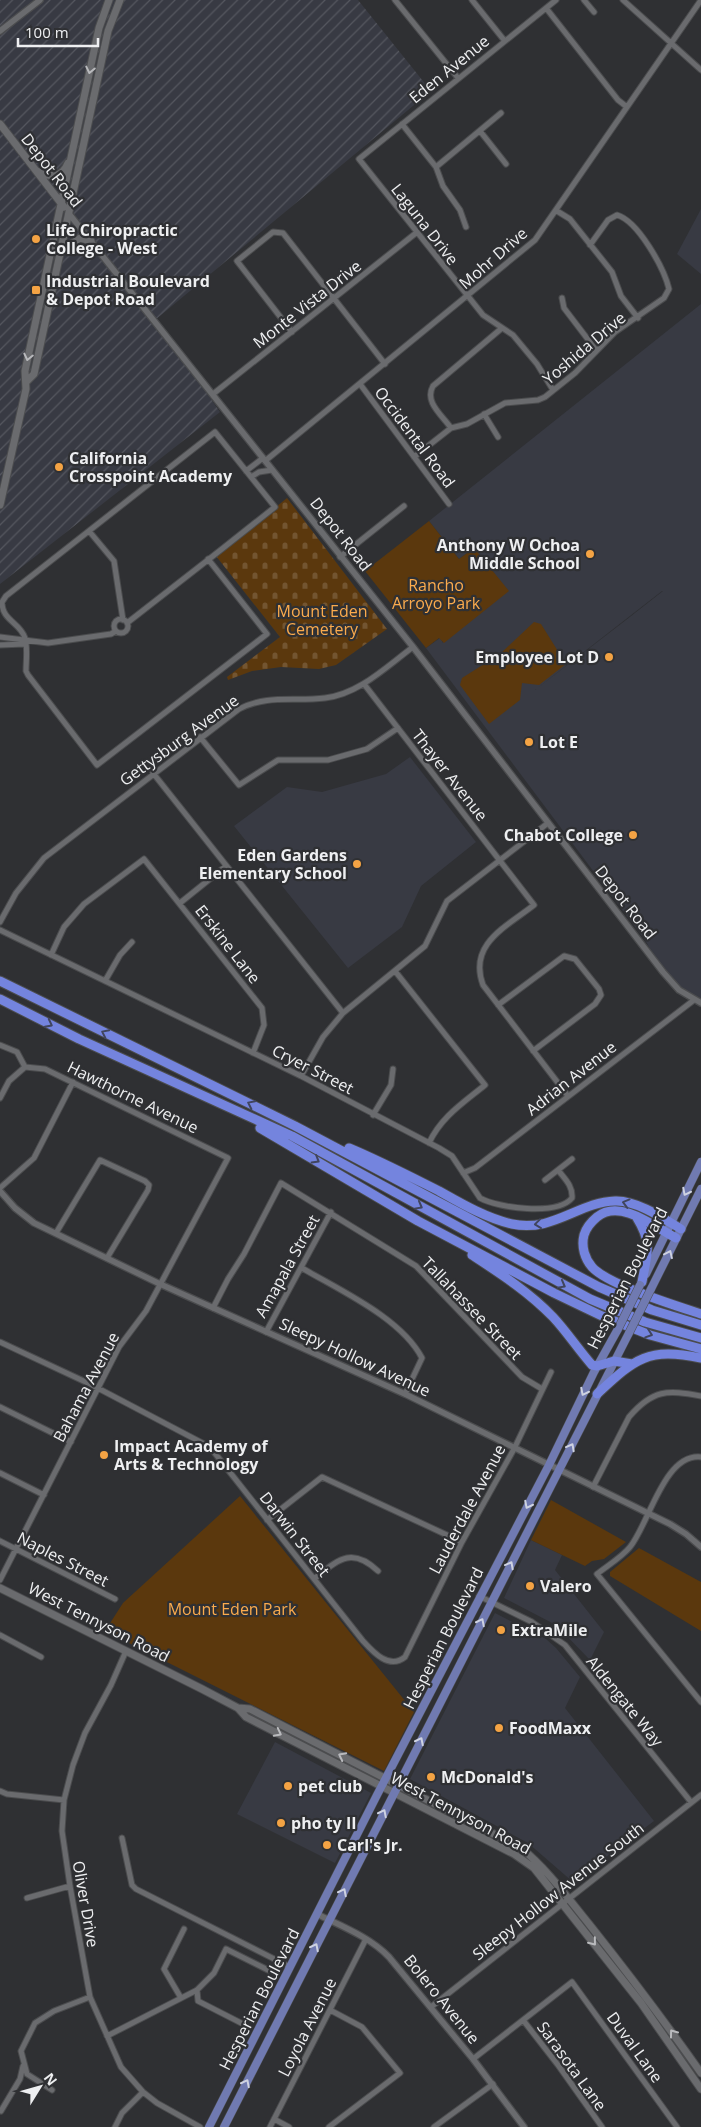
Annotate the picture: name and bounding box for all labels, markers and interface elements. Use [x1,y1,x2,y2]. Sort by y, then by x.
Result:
scale bar [18,15,98,47]
text: 100 m [25,22,69,42]
street label: Eden Avenue [404,30,494,108]
one-way arrow [85,65,96,74]
street label: Depot Road [16,129,88,211]
street label: Laguna Drive [386,179,464,269]
place label: Life Chiropractic College - West [46,219,178,259]
street label: Mohr Drive [454,222,532,294]
marker: Life Chiropractic College - West [30,233,42,245]
street label: Monte Vista Drive [248,255,366,353]
place label: Industrial Boulevard & Depot Road [46,270,210,310]
marker: Industrial Boulevard & Depot Road [30,284,42,296]
street label: Yoshida Drive [538,307,630,389]
one-way arrow [23,352,34,361]
street label: Occidental Road [370,382,460,492]
place label: California Crosspoint Academy [69,447,233,487]
marker: California Crosspoint Academy [53,461,65,473]
street label: Depot Road [305,493,377,575]
place label: Anthony W Ochoa Middle School [437,534,580,574]
marker: Anthony W Ochoa Middle School [584,548,596,560]
park label: Rancho Arroyo Park [392,574,481,614]
park label: Mount Eden Cemetery [277,600,367,640]
place label: Employee Lot D [475,646,599,668]
marker: Employee Lot D [603,651,615,663]
street label: Gettysburg Avenue [115,689,243,791]
street label: Thayer Avenue [407,725,493,825]
place label: Lot E [539,731,578,753]
marker: Lot E [523,736,535,748]
place label: Chabot College [504,824,623,846]
marker: Chabot College [627,829,639,841]
place label: Eden Gardens Elementary School [199,844,347,884]
marker: Eden Gardens Elementary School [351,858,363,870]
street label: Depot Road [590,861,662,943]
street label: Erskine Lane [190,900,266,988]
one-way arrow [44,1017,53,1028]
one-way arrow [101,1029,110,1039]
street label: Adrian Avenue [521,1036,621,1120]
street label: Cryer Street [268,1039,358,1099]
street label: Hawthorne Avenue [64,1056,202,1138]
one-way arrow [247,1100,256,1110]
one-way arrow [311,1153,320,1163]
one-way arrow [682,1187,692,1196]
one-way arrow [622,1198,631,1209]
one-way arrow [414,1200,423,1210]
street label: Hesperian Boulevard [582,1203,672,1353]
street label: Amapala Street [250,1210,324,1321]
one-way arrow [533,1218,541,1229]
one-way arrow [663,1251,673,1260]
street label: Tallahassee Street [417,1252,527,1365]
one-way arrow [557,1278,566,1288]
street label: Sleepy Hollow Avenue [276,1312,434,1402]
street label: Bahama Avenue [48,1328,124,1446]
one-way arrow [645,1328,653,1338]
one-way arrow [580,1387,590,1396]
place label: Impact Academy of Arts & Technology [114,1435,269,1475]
street label: Lauderdale Avenue [424,1440,511,1578]
one-way arrow [565,1443,575,1452]
marker: Impact Academy of Arts & Technology [98,1449,110,1461]
street label: Darwin Street [255,1487,335,1581]
one-way arrow [524,1500,534,1509]
street label: Naples Street [13,1526,113,1592]
one-way arrow [504,1561,514,1570]
street label: Hesperian Boulevard [398,1563,488,1713]
place label: Valero [540,1575,592,1597]
street label: West Tennyson Road [24,1577,174,1667]
marker: Valero [524,1580,536,1592]
park label: Mount Eden Park [168,1598,297,1620]
one-way arrow [475,1618,485,1627]
place label: ExtraMile [511,1619,587,1641]
marker: ExtraMile [495,1624,507,1636]
street label: Aldengate Way [582,1651,669,1752]
place label: FoodMaxx [509,1717,592,1739]
marker: FoodMaxx [493,1722,505,1734]
one-way arrow [273,1727,282,1737]
one-way arrow [414,1737,424,1746]
one-way arrow [338,1752,347,1762]
place label: McDonald's [441,1766,534,1788]
street label: West Tennyson Road [387,1767,535,1859]
marker: McDonald's [425,1771,437,1783]
place label: pet club [298,1775,362,1797]
marker: pet club [282,1780,294,1792]
one-way arrow [377,1809,387,1818]
place label: pho ty II [291,1812,357,1834]
marker: pho ty II [275,1817,287,1829]
street label: Sleepy Hollow Avenue South [468,1817,648,1965]
place label: Carl's Jr. [337,1834,403,1856]
marker: Carl's Jr. [321,1839,333,1851]
street label: Oliver Drive [68,1859,104,1949]
one-way arrow [337,1888,347,1897]
street label: Hesperian Boulevard [214,1924,304,2074]
one-way arrow [587,1936,596,1945]
one-way arrow [309,1943,319,1952]
street label: Bolero Avenue [399,1950,485,2048]
street label: Loyola Avenue [273,1974,341,2080]
street label: Duval Lane [602,2007,668,2087]
street label: Sarasota Lane [532,2017,612,2115]
one-way arrow [670,2030,678,2039]
north arrow [15,2062,65,2112]
text: N [40,2069,62,2089]
one-way arrow [239,2080,249,2089]

